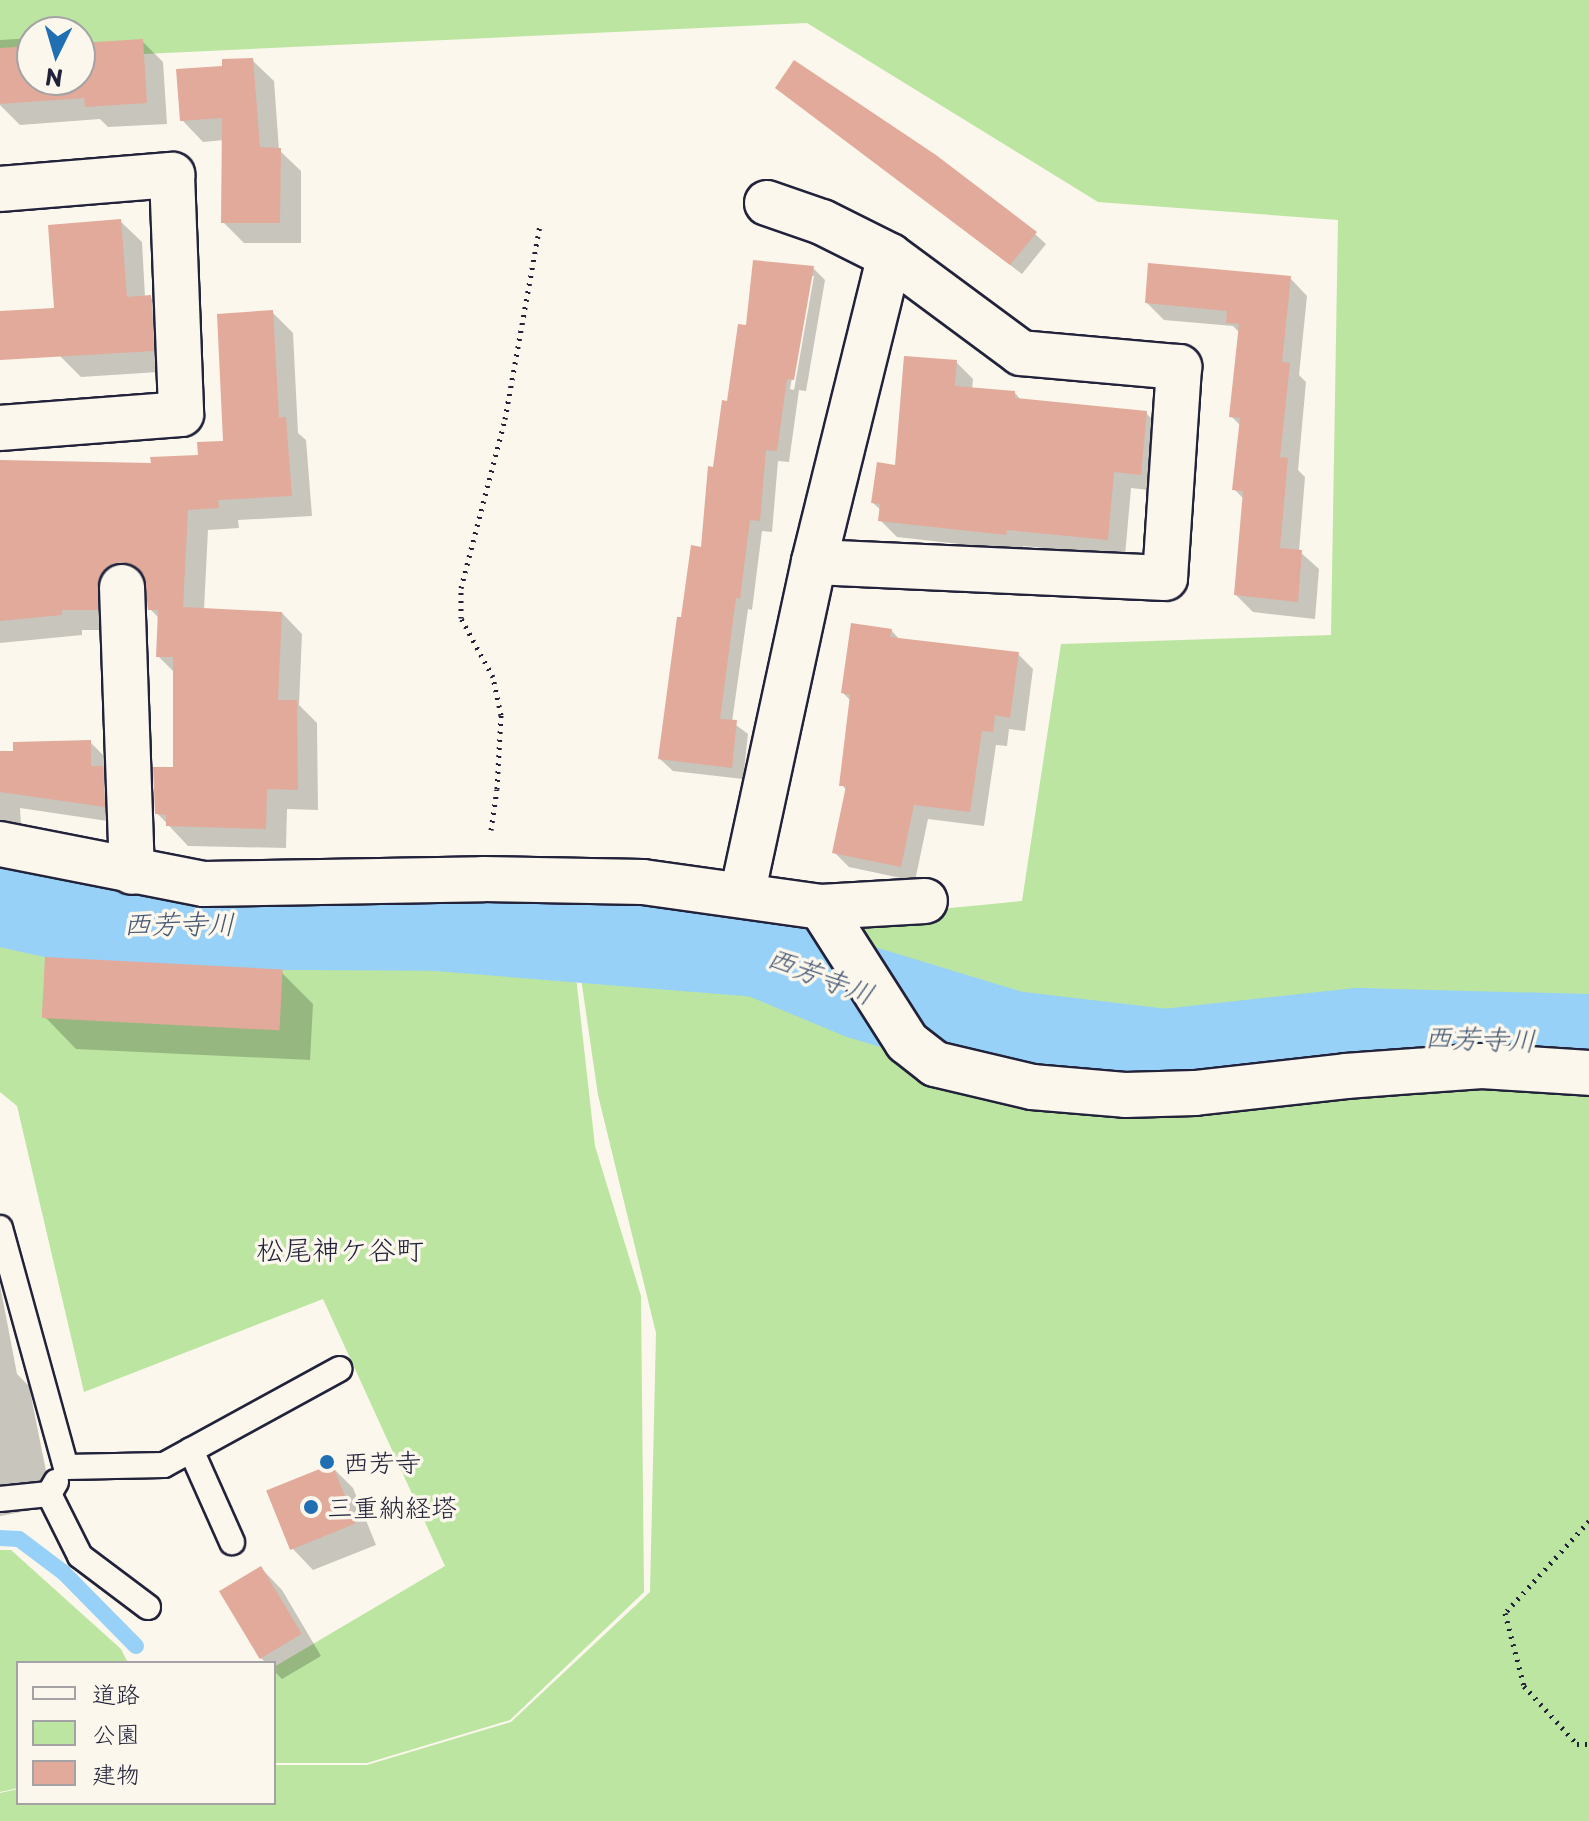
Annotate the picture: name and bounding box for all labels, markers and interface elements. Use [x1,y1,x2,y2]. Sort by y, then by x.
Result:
north arrow [16,16,96,96]
text: N [44,61,64,96]
water label: 西芳寺川 [123,906,235,940]
water label: 西芳寺川 [763,939,879,1011]
water label: 西芳寺川 [1423,1019,1537,1057]
district label: 松尾神ケ谷町 [256,1232,424,1266]
place label: 西芳寺 [343,1446,421,1478]
marker: 西芳寺 [318,1453,336,1471]
place label: 三重納経塔 [327,1491,457,1523]
marker: 三重納経塔 [302,1498,320,1516]
legend [16,1661,276,1805]
text: 道路 [92,1675,140,1711]
text: 公園 [92,1715,140,1751]
text: 建物 [92,1755,140,1791]

